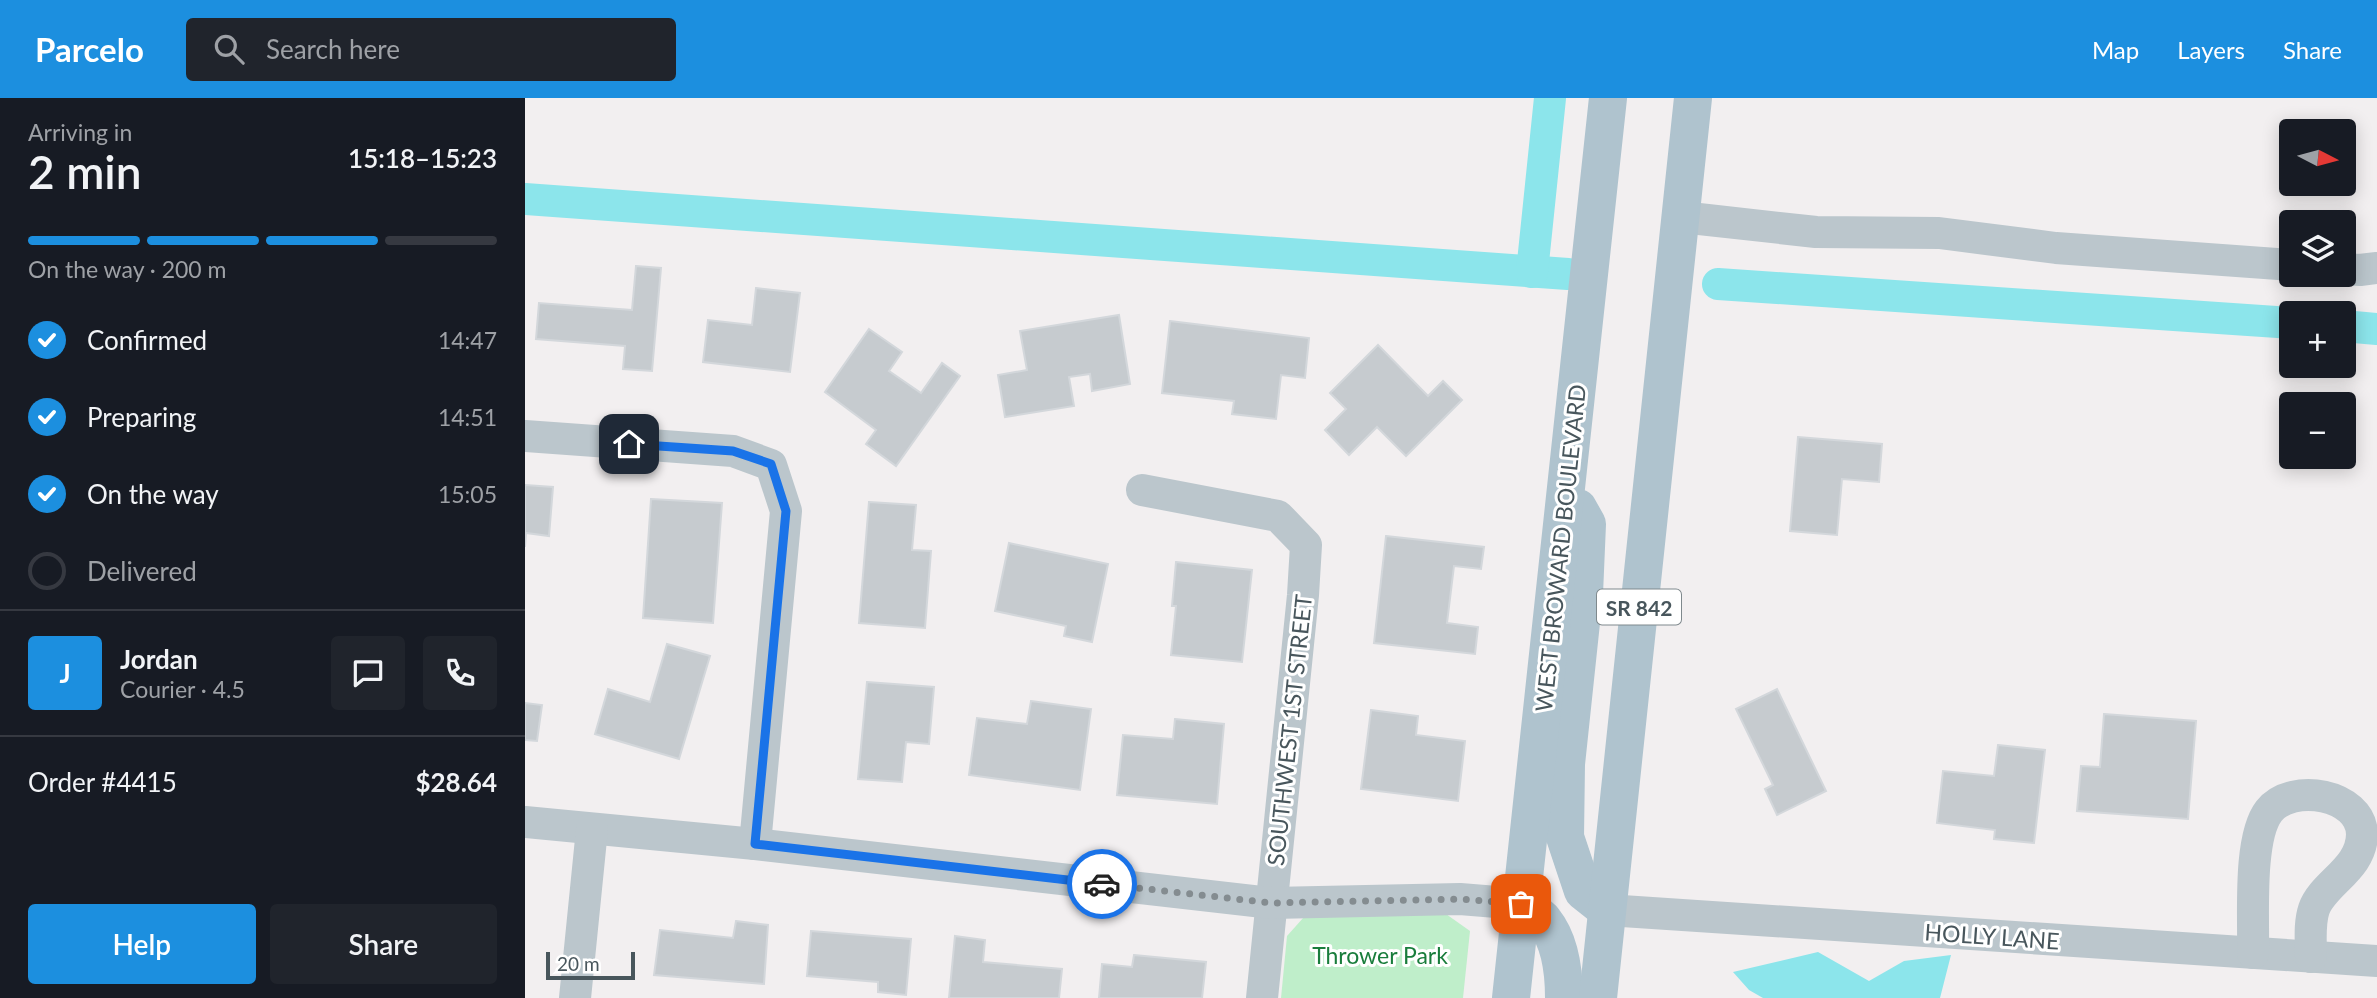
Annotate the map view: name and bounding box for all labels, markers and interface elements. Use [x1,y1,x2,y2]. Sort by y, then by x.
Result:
search box [186,18,676,81]
text: Parcelo [35,29,144,69]
icon: search [210,30,248,68]
text: Search here [266,33,400,65]
text: Map [2092,35,2139,64]
text: Layers [2177,35,2245,64]
text: Share [2283,35,2342,64]
text: Arriving in [28,118,132,146]
north arrow [2279,119,2355,196]
map controls [2279,119,2356,469]
text: 15:18–15:23 [348,142,497,174]
text: 2 min [28,144,142,199]
button: layers [2279,210,2356,287]
text: On the way · 200 m [28,255,227,283]
button: + [2279,301,2356,378]
icon: check [28,321,66,359]
text: Confirmed [87,324,207,356]
text: 14:47 [438,326,497,354]
street label: WEST BROWARD BOULEVARD [1529,383,1591,713]
button: − [2279,392,2356,469]
icon: check [28,398,66,436]
text: Preparing [87,401,196,433]
text: 14:51 [438,403,497,431]
pin [599,414,659,474]
icon: home [610,425,648,463]
icon: check [28,475,66,513]
text: On the way [87,478,219,510]
text: 15:05 [438,480,497,508]
text: Delivered [87,555,197,587]
road number: SR 842 [1597,589,1681,624]
street label: SOUTHWEST 1ST STREET [1261,593,1317,867]
button: chat [331,636,405,710]
button: phone [423,636,497,710]
text: Jordan [120,643,198,675]
text: J [59,657,71,689]
text: Courier · 4.5 [120,675,245,703]
text: Order #4415 [28,766,177,798]
text: $28.64 [415,766,497,798]
courier [1067,849,1137,919]
icon: car [1083,865,1121,903]
pin [1491,874,1551,934]
icon: bag [1502,885,1540,923]
button: Help [28,904,256,984]
button: Share [270,904,497,984]
street label: HOLLY LANE [1924,917,2060,955]
park label: Thrower Park [1312,941,1448,969]
scale bar [546,949,635,981]
text: 20 m [557,952,600,975]

